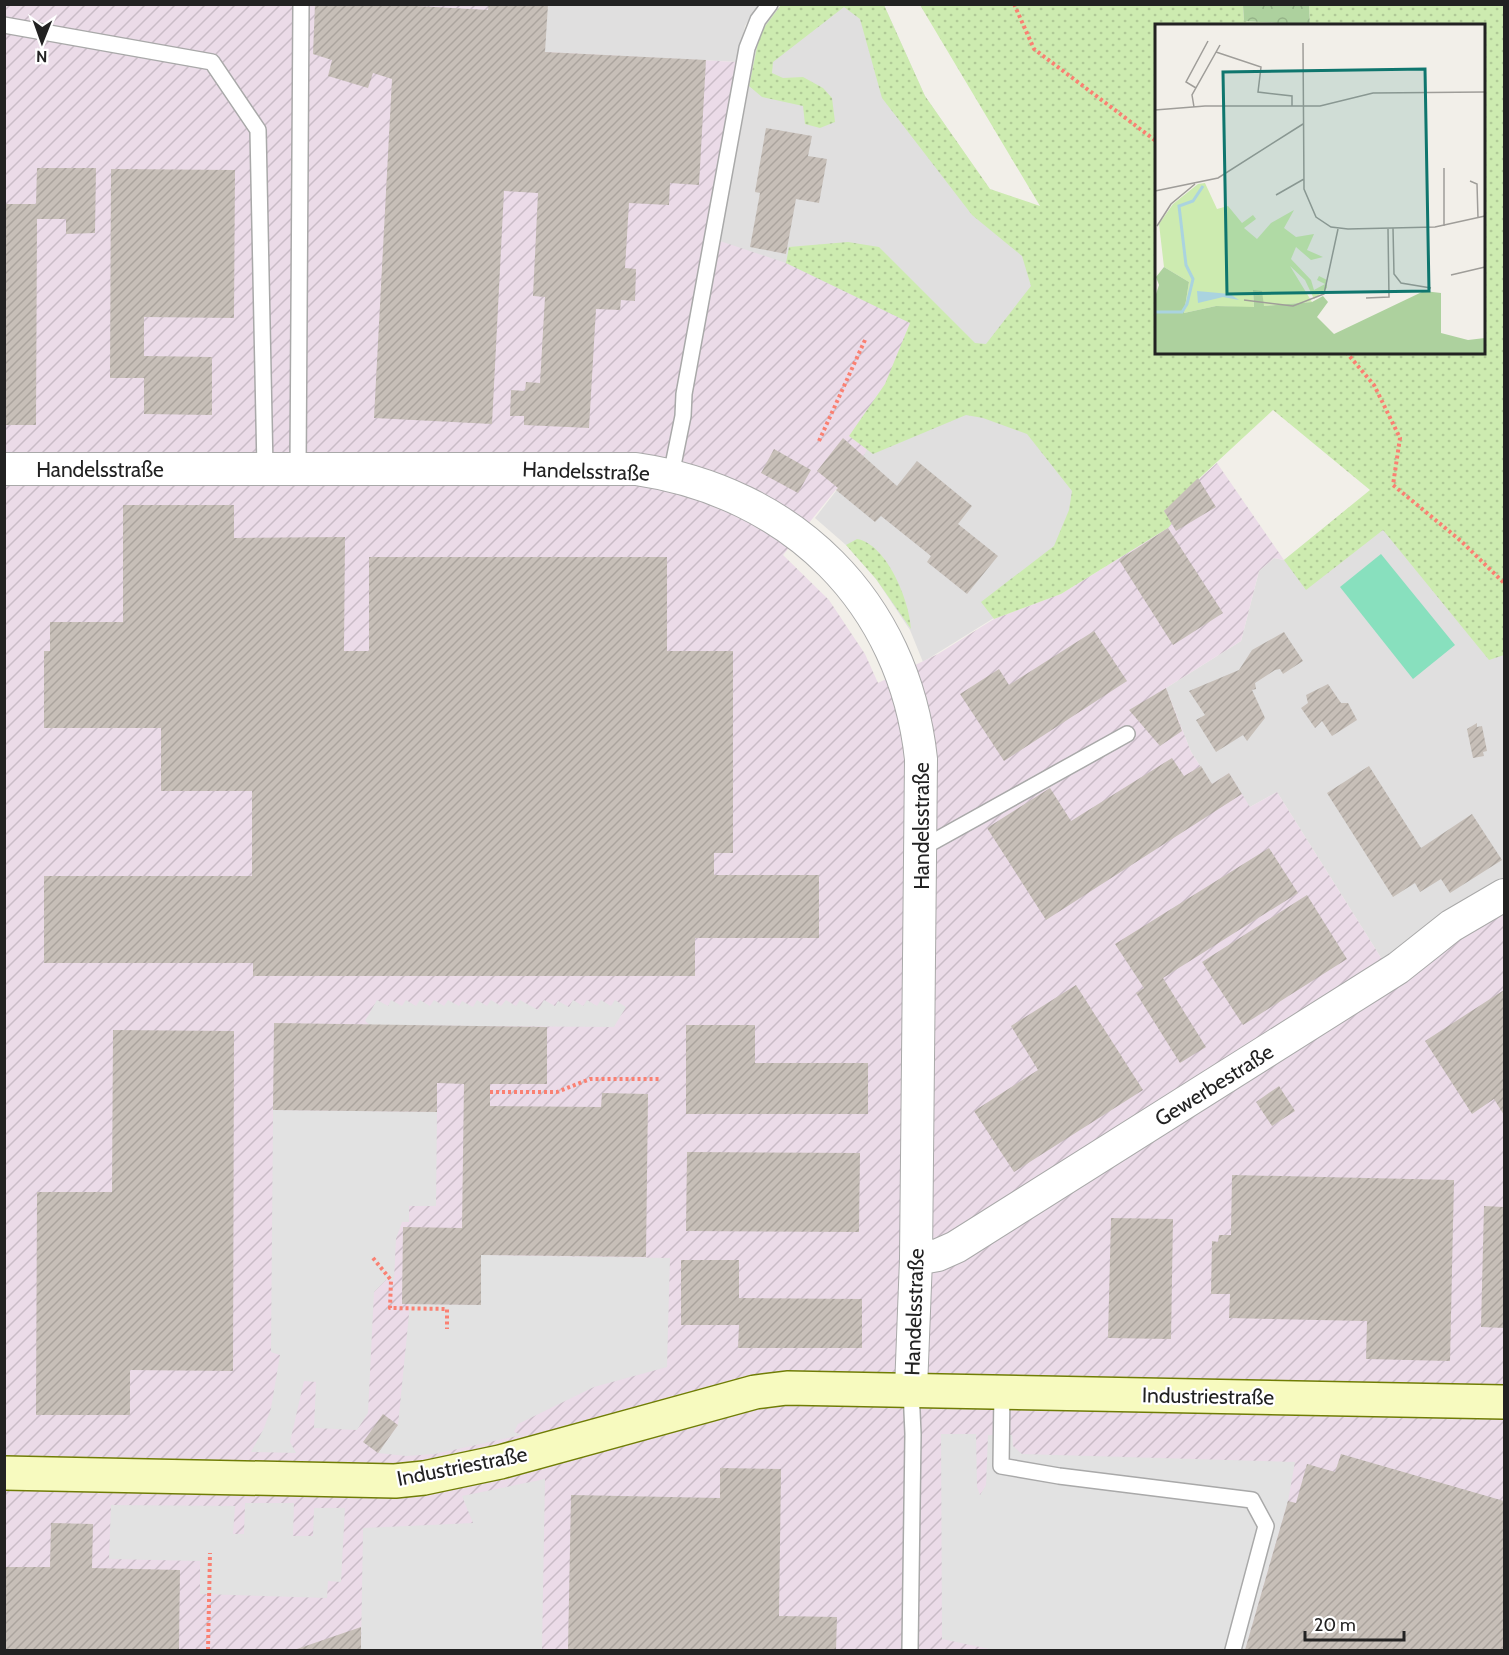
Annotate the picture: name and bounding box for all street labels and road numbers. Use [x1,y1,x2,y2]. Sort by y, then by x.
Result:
street label: Handelsstraße [522,456,650,486]
street label: Handelsstraße [36,457,164,482]
street label: Handelsstraße [909,762,934,890]
street label: Gewerbestraße [1150,1039,1278,1131]
street label: Handelsstraße [899,1248,929,1376]
street label: Industriestraße [1142,1382,1275,1410]
street label: Industriestraße [395,1441,530,1491]

